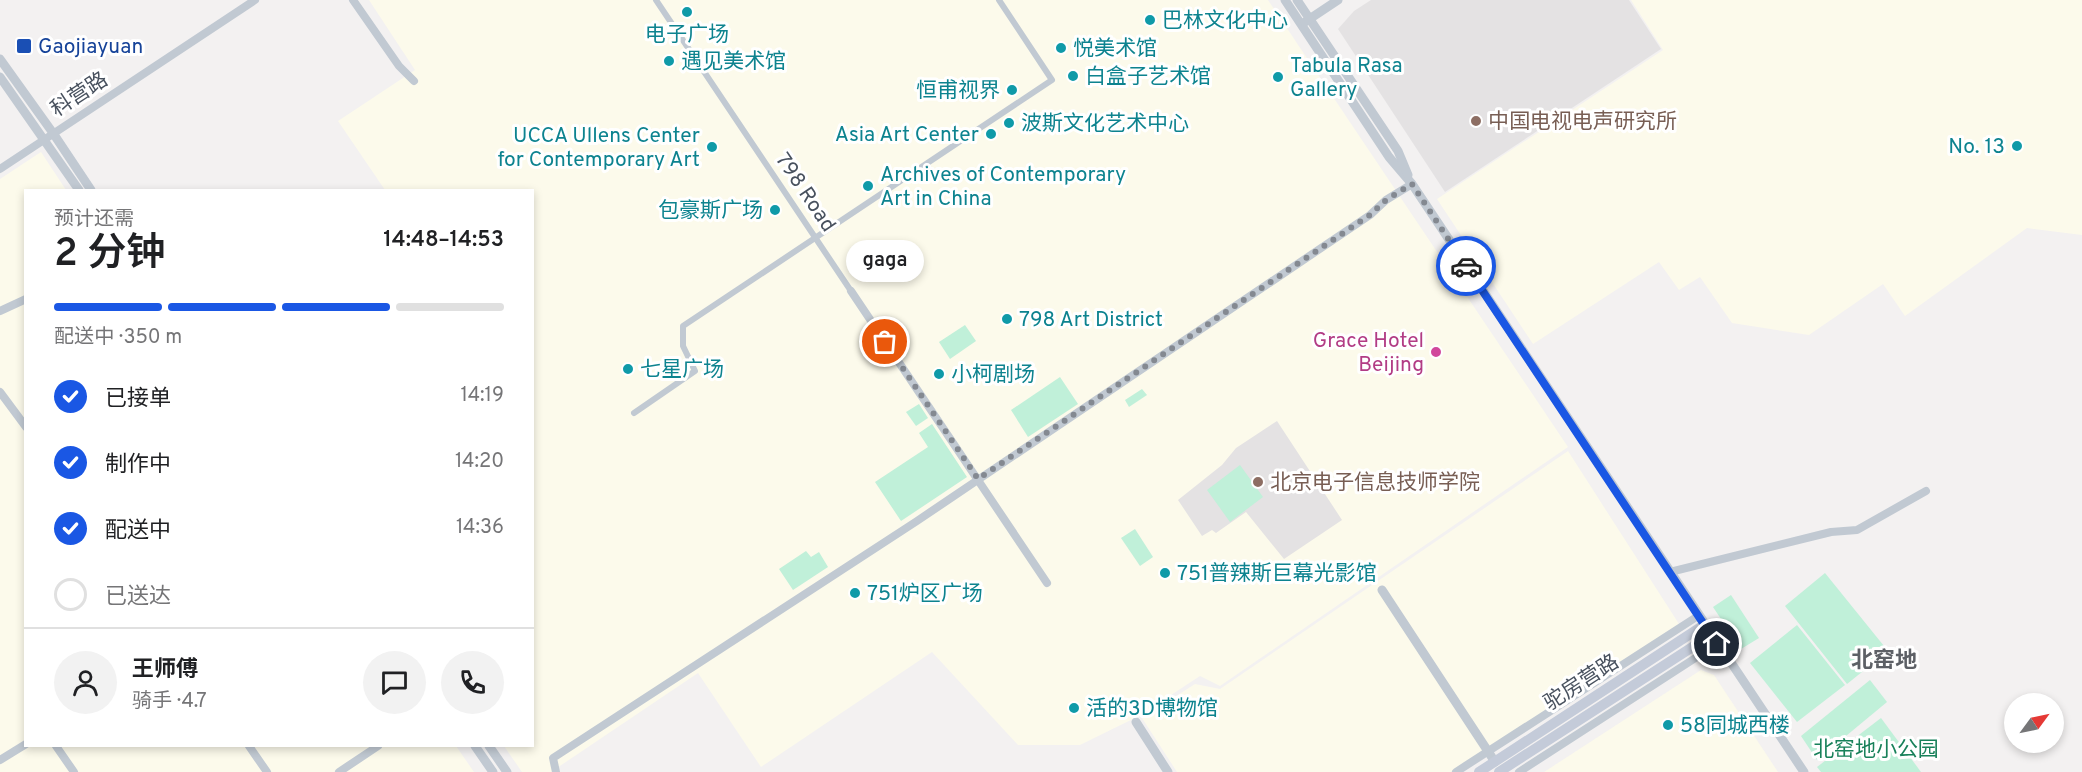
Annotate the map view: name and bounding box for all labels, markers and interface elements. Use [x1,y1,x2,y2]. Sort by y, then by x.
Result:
marker: 电子广场 [680,5,694,19]
place label: 巴林文化中心 [1162,8,1288,35]
marker: 巴林文化中心 [1143,13,1157,27]
place label: 电子广场 [645,22,729,49]
place label: Gaojiayuan [38,34,143,61]
place label: 悦·美术馆 [1073,36,1157,63]
marker: Gaojiayuan [15,37,33,55]
marker: 悦·美术馆 [1054,41,1068,55]
place label: 遇见美术馆 [681,49,786,76]
place label: Tabula Rasa Gallery [1290,53,1403,104]
marker: 遇见美术馆 [662,54,676,68]
place label: 白盒子艺术馆 [1085,64,1211,91]
street label: 科营路 [46,67,114,124]
marker: 白盒子艺术馆 [1066,69,1080,83]
marker: Tabula Rasa Gallery [1271,70,1285,84]
place label: 恒甫视界 [916,78,1000,105]
marker: 恒甫视界 [1005,83,1019,97]
place label: 中国电视电声研究所 [1488,109,1677,136]
place label: 波斯文化艺术中心 [1021,111,1189,138]
marker: 中国电视电声研究所 [1469,114,1483,128]
marker: 波斯文化艺术中心 [1002,116,1016,130]
place label: Asia Art Center [835,122,979,149]
place label: UCCA Ullens Center for Contemporary Art [498,123,700,174]
marker: Asia Art Center [984,127,998,141]
place label: No. 13 [1948,134,2005,161]
marker: No. 13 [2010,139,2024,153]
marker: UCCA Ullens Center for Contemporary Art [705,140,719,154]
street label: 798 Road [768,148,841,238]
place label: Archives of Contemporary Art in China [880,162,1126,213]
marker: Archives of Contemporary Art in China [861,179,875,193]
place label: 包豪斯广场 [658,198,763,225]
marker: 包豪斯广场 [768,203,782,217]
text: 预计还需 [54,207,134,233]
text: 14:48–14:53 [383,227,504,254]
text: 2 分钟 [54,231,165,280]
courier [1436,236,1496,296]
callout: gaga [846,240,924,282]
text: gaga [862,248,908,274]
icon: car [1450,250,1483,283]
place label: 798 Art District [1019,307,1163,334]
marker: 798 Art District [1000,312,1014,326]
pin [859,316,910,367]
text: 配送中 · 350 m [54,325,182,351]
icon: bag [868,325,901,358]
place label: Grace Hotel Beijing [1313,328,1424,379]
marker: Grace Hotel Beijing [1429,345,1443,359]
place label: 七星广场 [640,357,724,384]
marker: 七星广场 [621,362,635,376]
place label: 小柯剧场 [951,362,1035,389]
marker: 小柯剧场 [932,367,946,381]
icon: check [54,380,87,413]
text: 14:19 [461,383,504,409]
text: 已接单 [105,386,171,413]
icon: check [54,446,87,479]
text: 14:20 [455,449,504,475]
text: 制作中 [105,452,171,479]
place label: 北京电子信息技师学院 [1270,470,1480,497]
marker: 北京电子信息技师学院 [1251,475,1265,489]
icon: check [54,512,87,545]
text: 14:36 [456,515,504,541]
text: 配送中 [105,518,171,545]
place label: 751普辣斯巨幕光影馆 [1177,561,1377,588]
marker: 751普辣斯巨幕光影馆 [1158,566,1172,580]
place label: 751炉区广场 [867,581,983,608]
text: 已送达 [105,584,171,611]
marker: 751炉区广场 [848,586,862,600]
pin [1691,618,1742,669]
icon: home [1700,627,1733,660]
district label: 北窑地 [1851,648,1917,675]
street label: 驼房营路 [1539,649,1624,717]
button: person [54,651,117,714]
button: chat [363,651,426,714]
button: phone [441,651,504,714]
text: 王师傅 [132,657,198,684]
text: 骑手 · 4.7 [132,689,207,715]
north arrow [2004,693,2064,753]
map controls [2004,693,2064,753]
place label: 活的3D博物馆 [1086,696,1218,723]
marker: 活的3D博物馆 [1067,701,1081,715]
place label: 58同城西楼 [1680,713,1790,740]
marker: 58同城西楼 [1661,718,1675,732]
park label: 北窑地小公园 [1813,737,1939,764]

